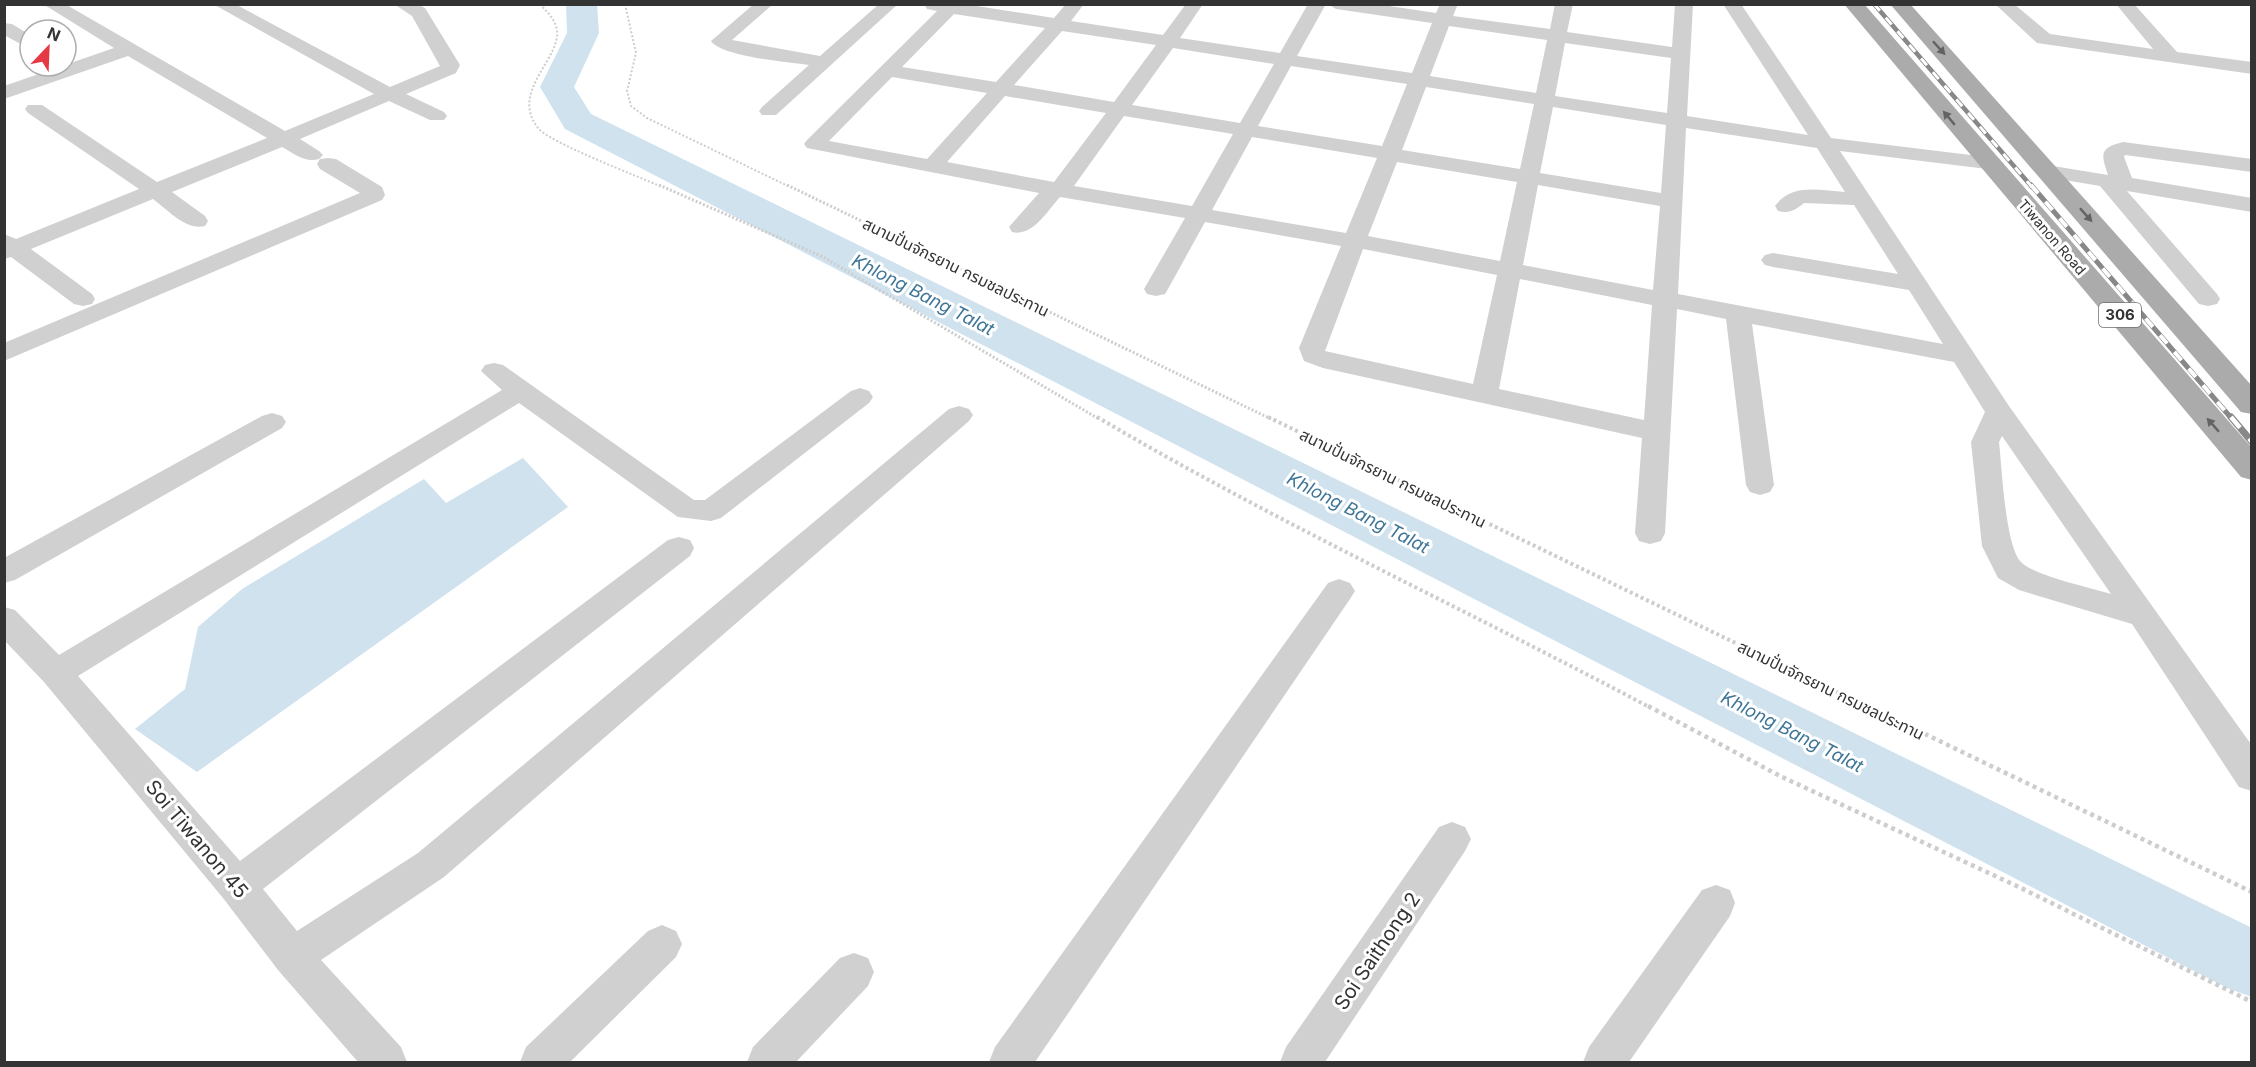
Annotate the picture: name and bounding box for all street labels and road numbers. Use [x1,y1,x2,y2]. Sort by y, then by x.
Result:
street label: Tiwanon Road [2015,195,2090,278]
street label: สนามปั่นจักรยาน กรมชลประทาน [859,213,1053,321]
road number: 306 [2099,303,2141,327]
street label: สนามปั่นจักรยาน กรมชลประทาน [1296,424,1490,532]
street label: สนามปั่นจักรยาน กรมชลประทาน [1734,636,1928,744]
street label: Soi Tiwanon 45 [141,775,253,903]
street label: Soi Saithong 2 [1329,888,1425,1014]

